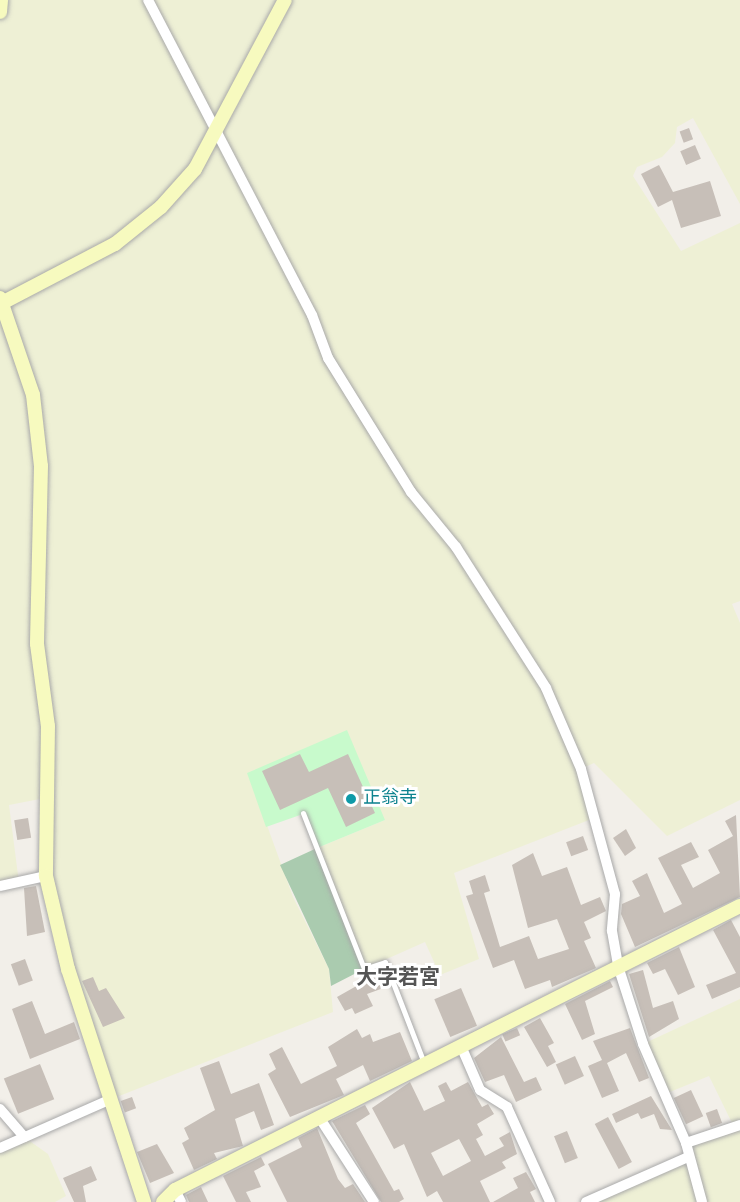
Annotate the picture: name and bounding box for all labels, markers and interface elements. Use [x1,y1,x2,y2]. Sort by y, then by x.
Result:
place label: 正翁寺 [363,788,417,810]
marker: 正翁寺 [344,792,358,806]
district label: 大字若宮 [356,966,440,992]

